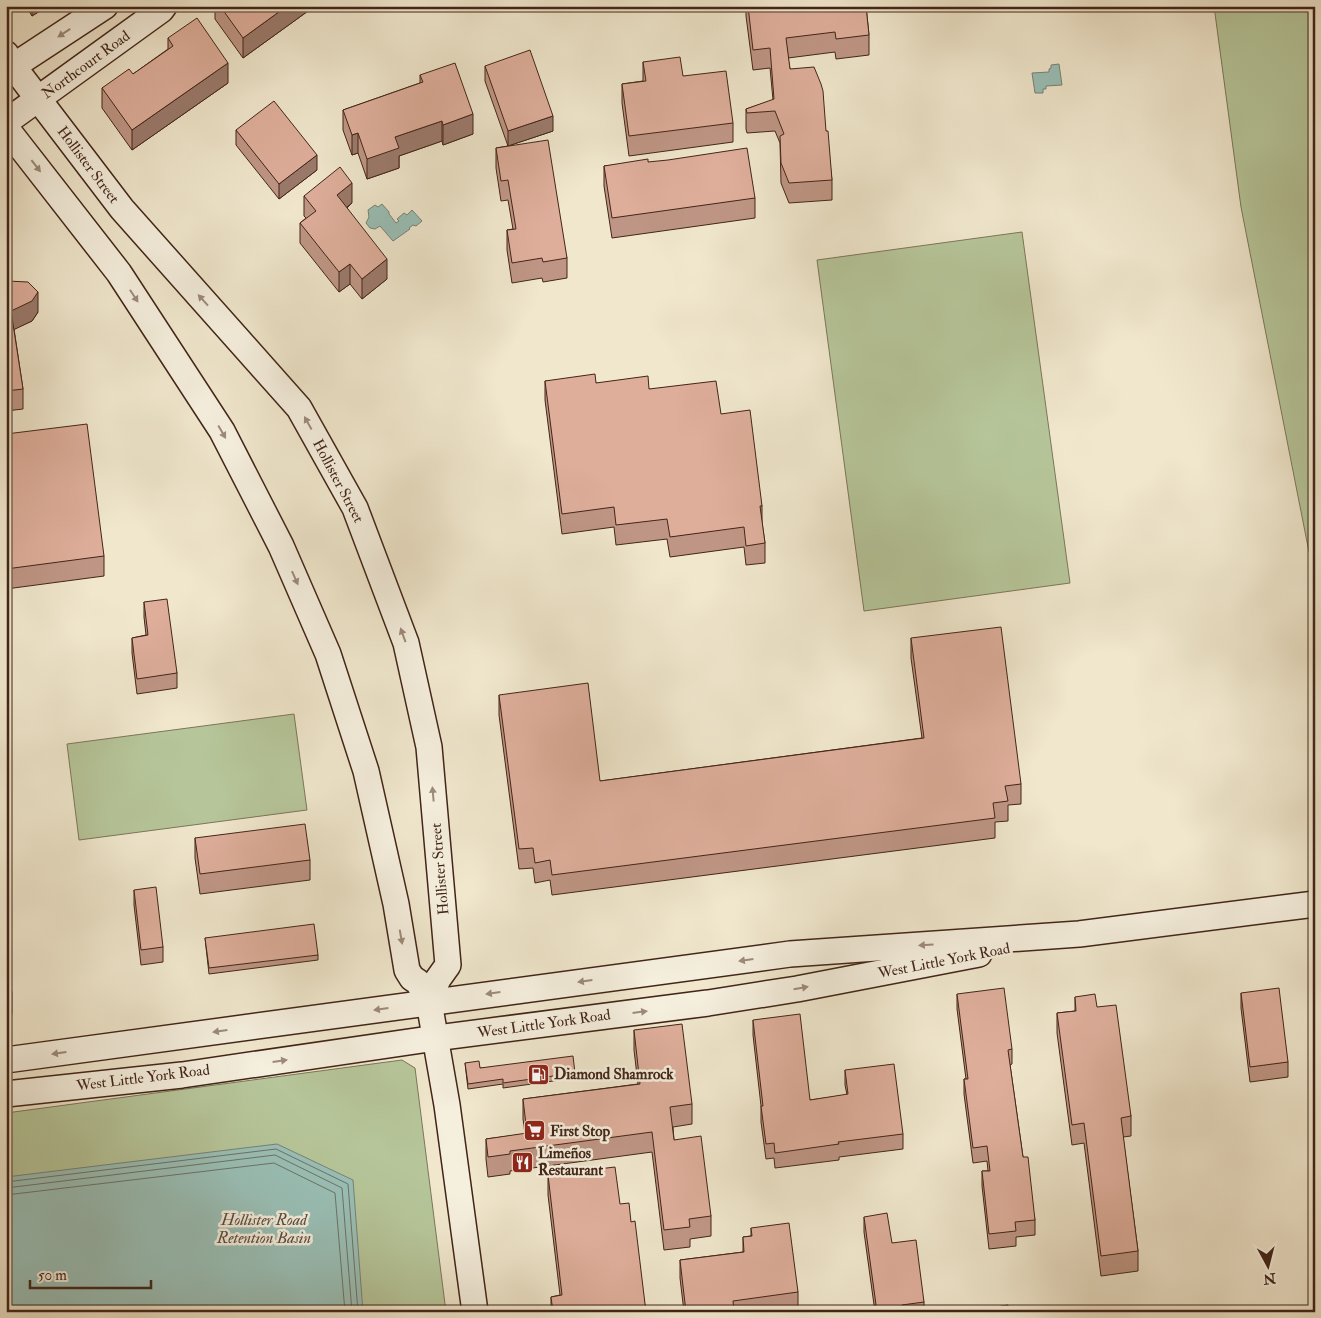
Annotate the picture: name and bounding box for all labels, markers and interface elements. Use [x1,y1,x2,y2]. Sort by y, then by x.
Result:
street label: Northcourt Road [38,26,134,103]
one-way arrow [57,28,71,38]
street label: Hollister Street [53,123,123,208]
one-way arrow [31,159,42,172]
one-way arrow [129,289,139,302]
one-way arrow [197,294,209,306]
one-way arrow [303,417,312,430]
one-way arrow [218,426,227,439]
street label: Hollister Street [308,436,368,526]
one-way arrow [291,571,299,585]
one-way arrow [399,627,407,642]
one-way arrow [429,786,437,802]
street label: Hollister Street [427,822,453,916]
one-way arrow [398,929,406,945]
street label: West Little York Road [875,939,1012,983]
one-way arrow [917,941,933,949]
one-way arrow [738,956,754,964]
one-way arrow [577,977,593,985]
one-way arrow [793,984,809,992]
one-way arrow [485,989,501,997]
one-way arrow [373,1005,389,1013]
street label: West Little York Road [475,1005,612,1043]
one-way arrow [632,1007,648,1015]
one-way arrow [212,1027,228,1035]
one-way arrow [51,1049,67,1057]
one-way arrow [273,1056,289,1064]
street label: West Little York Road [74,1060,211,1096]
fuel station icon: Diamond Shamrock [526,1062,550,1086]
place label: Diamond Shamrock [554,1065,674,1084]
supermarket icon: First Stop [522,1119,546,1143]
place label: First Stop [550,1122,610,1142]
place label: Limeños Restaurant [538,1144,603,1180]
restaurant icon: Limeños Restaurant [510,1150,534,1174]
water label: Hollister Road Retention Basin [216,1210,311,1248]
north arrow [1244,1240,1294,1290]
scale bar [30,1258,151,1290]
text: 50 m [38,1266,67,1285]
text: N [1262,1269,1278,1288]

